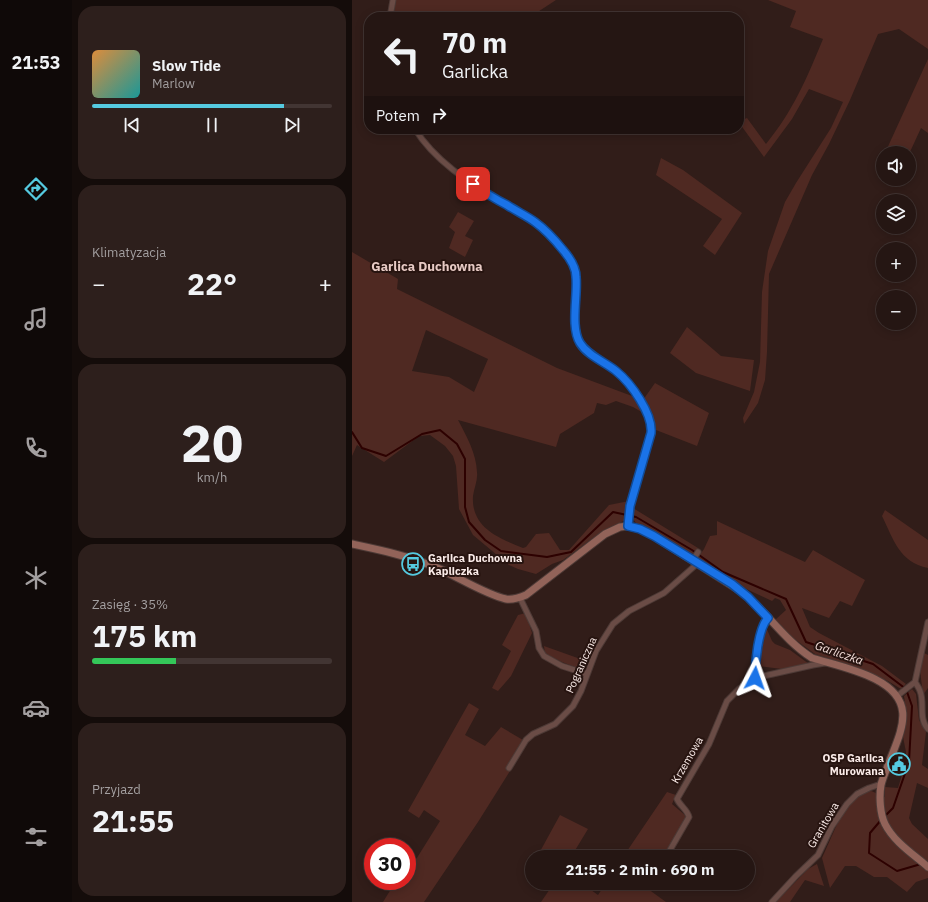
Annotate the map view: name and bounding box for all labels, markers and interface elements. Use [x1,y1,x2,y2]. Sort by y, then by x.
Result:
text: 70 m [442,24,507,61]
icon: left [376,28,428,80]
text: 21:53 [11,51,61,74]
text: Slow Tide [152,56,221,75]
text: Garlicka [442,60,508,83]
text: Marlow [152,75,195,92]
icon: right [428,104,450,126]
text: Potem [376,106,420,125]
icon: previous [121,114,143,136]
icon: pause [201,114,223,136]
icon: next [281,114,303,136]
map controls [876,146,916,330]
button: sound [876,146,916,186]
pin [456,167,490,201]
icon: arrive [462,173,484,195]
icon: directions [22,175,50,203]
button: layers [876,194,916,234]
button: + [876,242,916,282]
text: Klimatyzacja [92,244,166,261]
district label: Garlica Duchowna [371,258,483,275]
text: 22° [187,264,237,303]
text: − [92,269,105,298]
text: + [319,269,332,298]
button: − [876,290,916,330]
icon: music [22,305,50,333]
text: 20 [181,409,243,476]
icon: phone [22,434,50,462]
text: km/h [197,469,227,486]
bus stop icon: Garlica Duchowna Kapliczka [400,551,426,577]
place label: Garlica Duchowna Kapliczka [428,551,522,578]
icon: climate [22,564,50,592]
text: Zasięg · 35% [92,596,168,613]
text: 175 km [92,616,197,655]
street label: Pograniczna [562,635,600,695]
water label: Garliczka [813,637,865,668]
position arrow [734,657,776,699]
icon: car [22,694,50,722]
street label: Krzemowa [668,734,706,786]
place label: OSP Garlica Murowana [822,751,884,778]
public building icon: OSP Garlica Murowana [886,751,912,777]
text: Przyjazd [92,781,141,798]
street label: Granitowa [804,799,842,850]
text: 21:55 [92,801,174,840]
icon: filters [22,823,50,851]
speed limit sign: 30 [364,838,416,890]
text: 21:55 · 2 min · 690 m [566,860,714,879]

